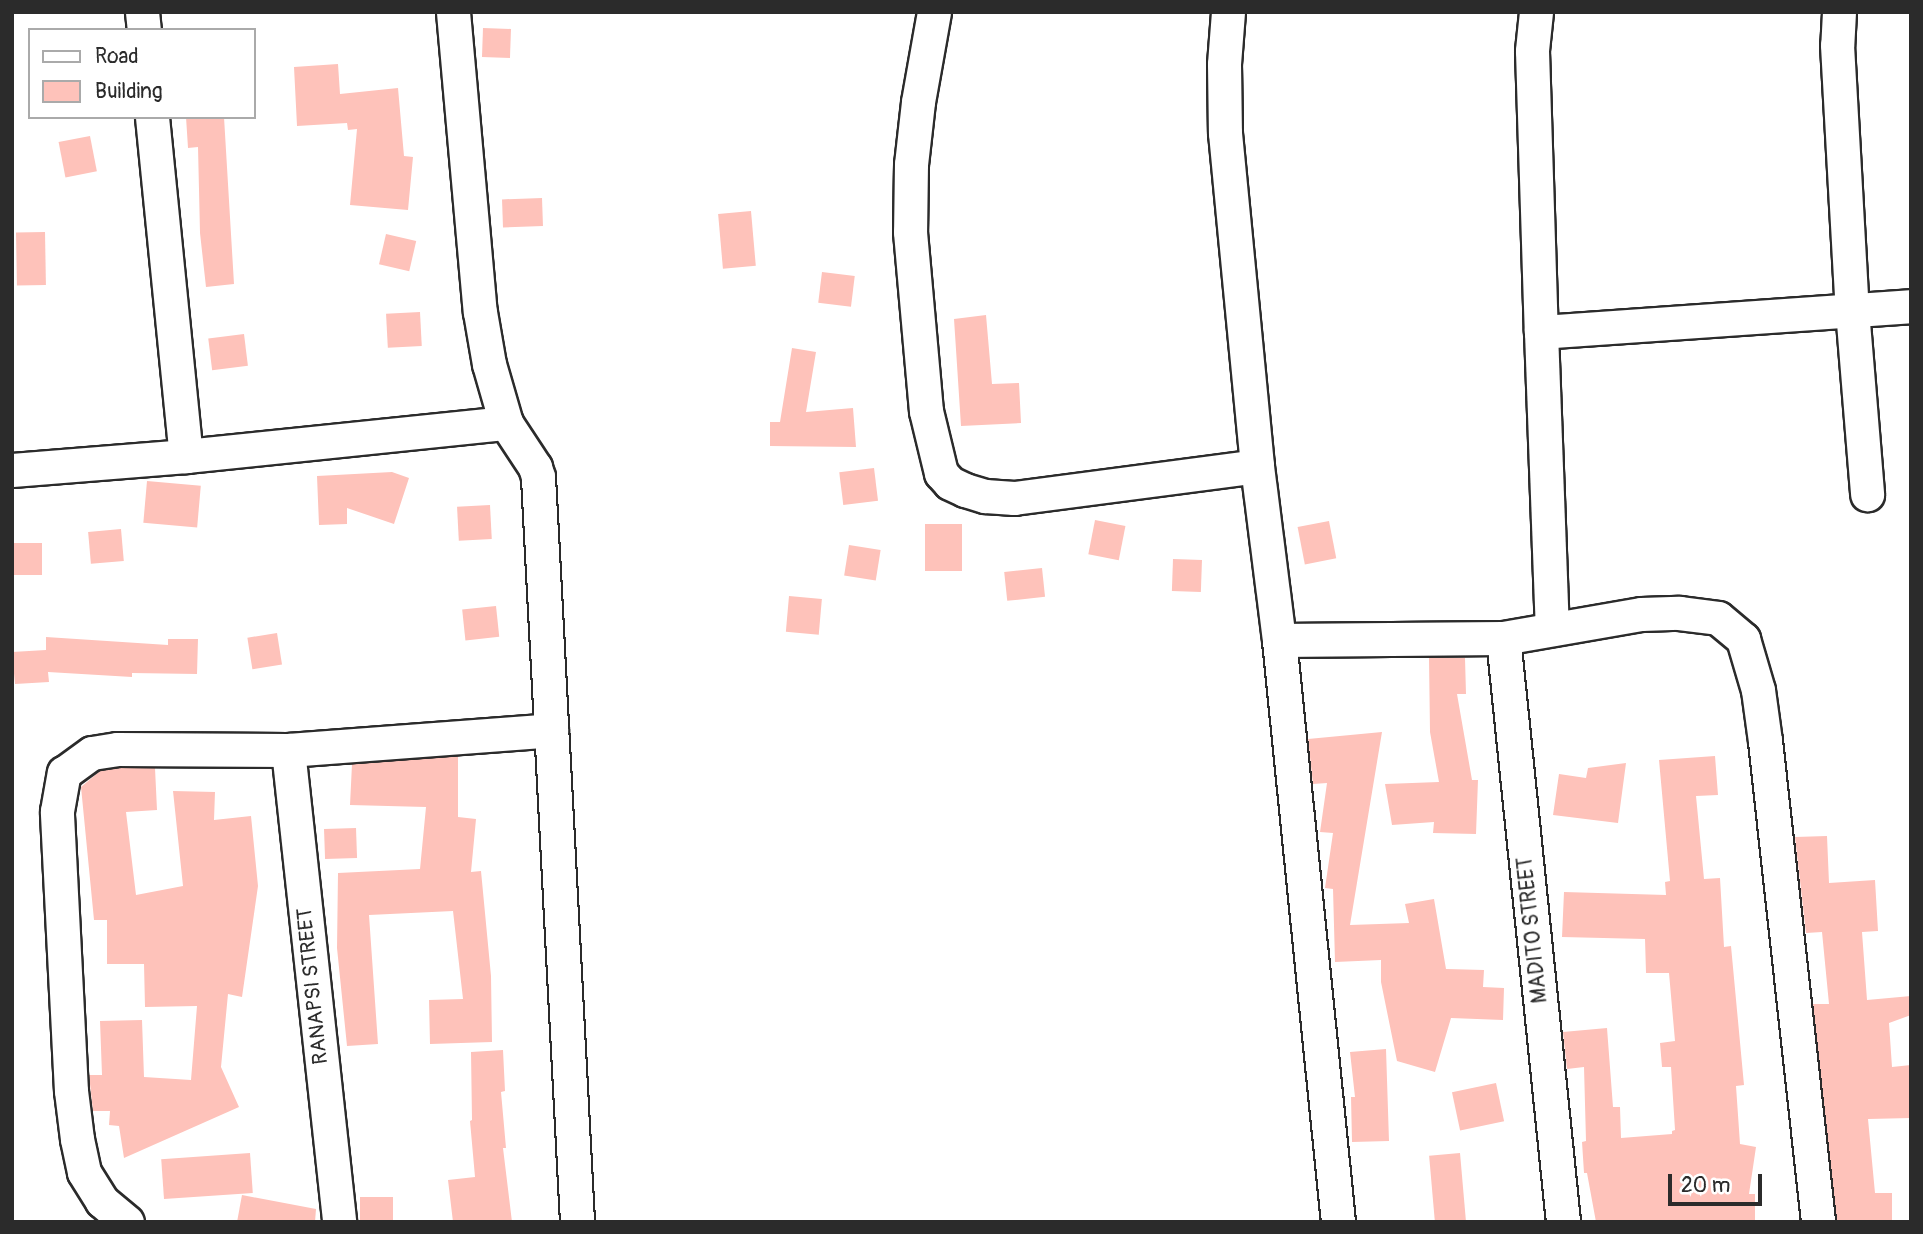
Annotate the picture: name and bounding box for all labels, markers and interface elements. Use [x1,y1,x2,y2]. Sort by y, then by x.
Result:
legend [28,28,256,119]
text: Road [95,43,139,70]
text: Building [95,78,162,105]
street label: MADITO STREET [1513,856,1553,1004]
street label: RANAPSI STREET [292,906,334,1066]
scale bar [1671,1160,1766,1204]
text: 20 m [1681,1172,1730,1199]

